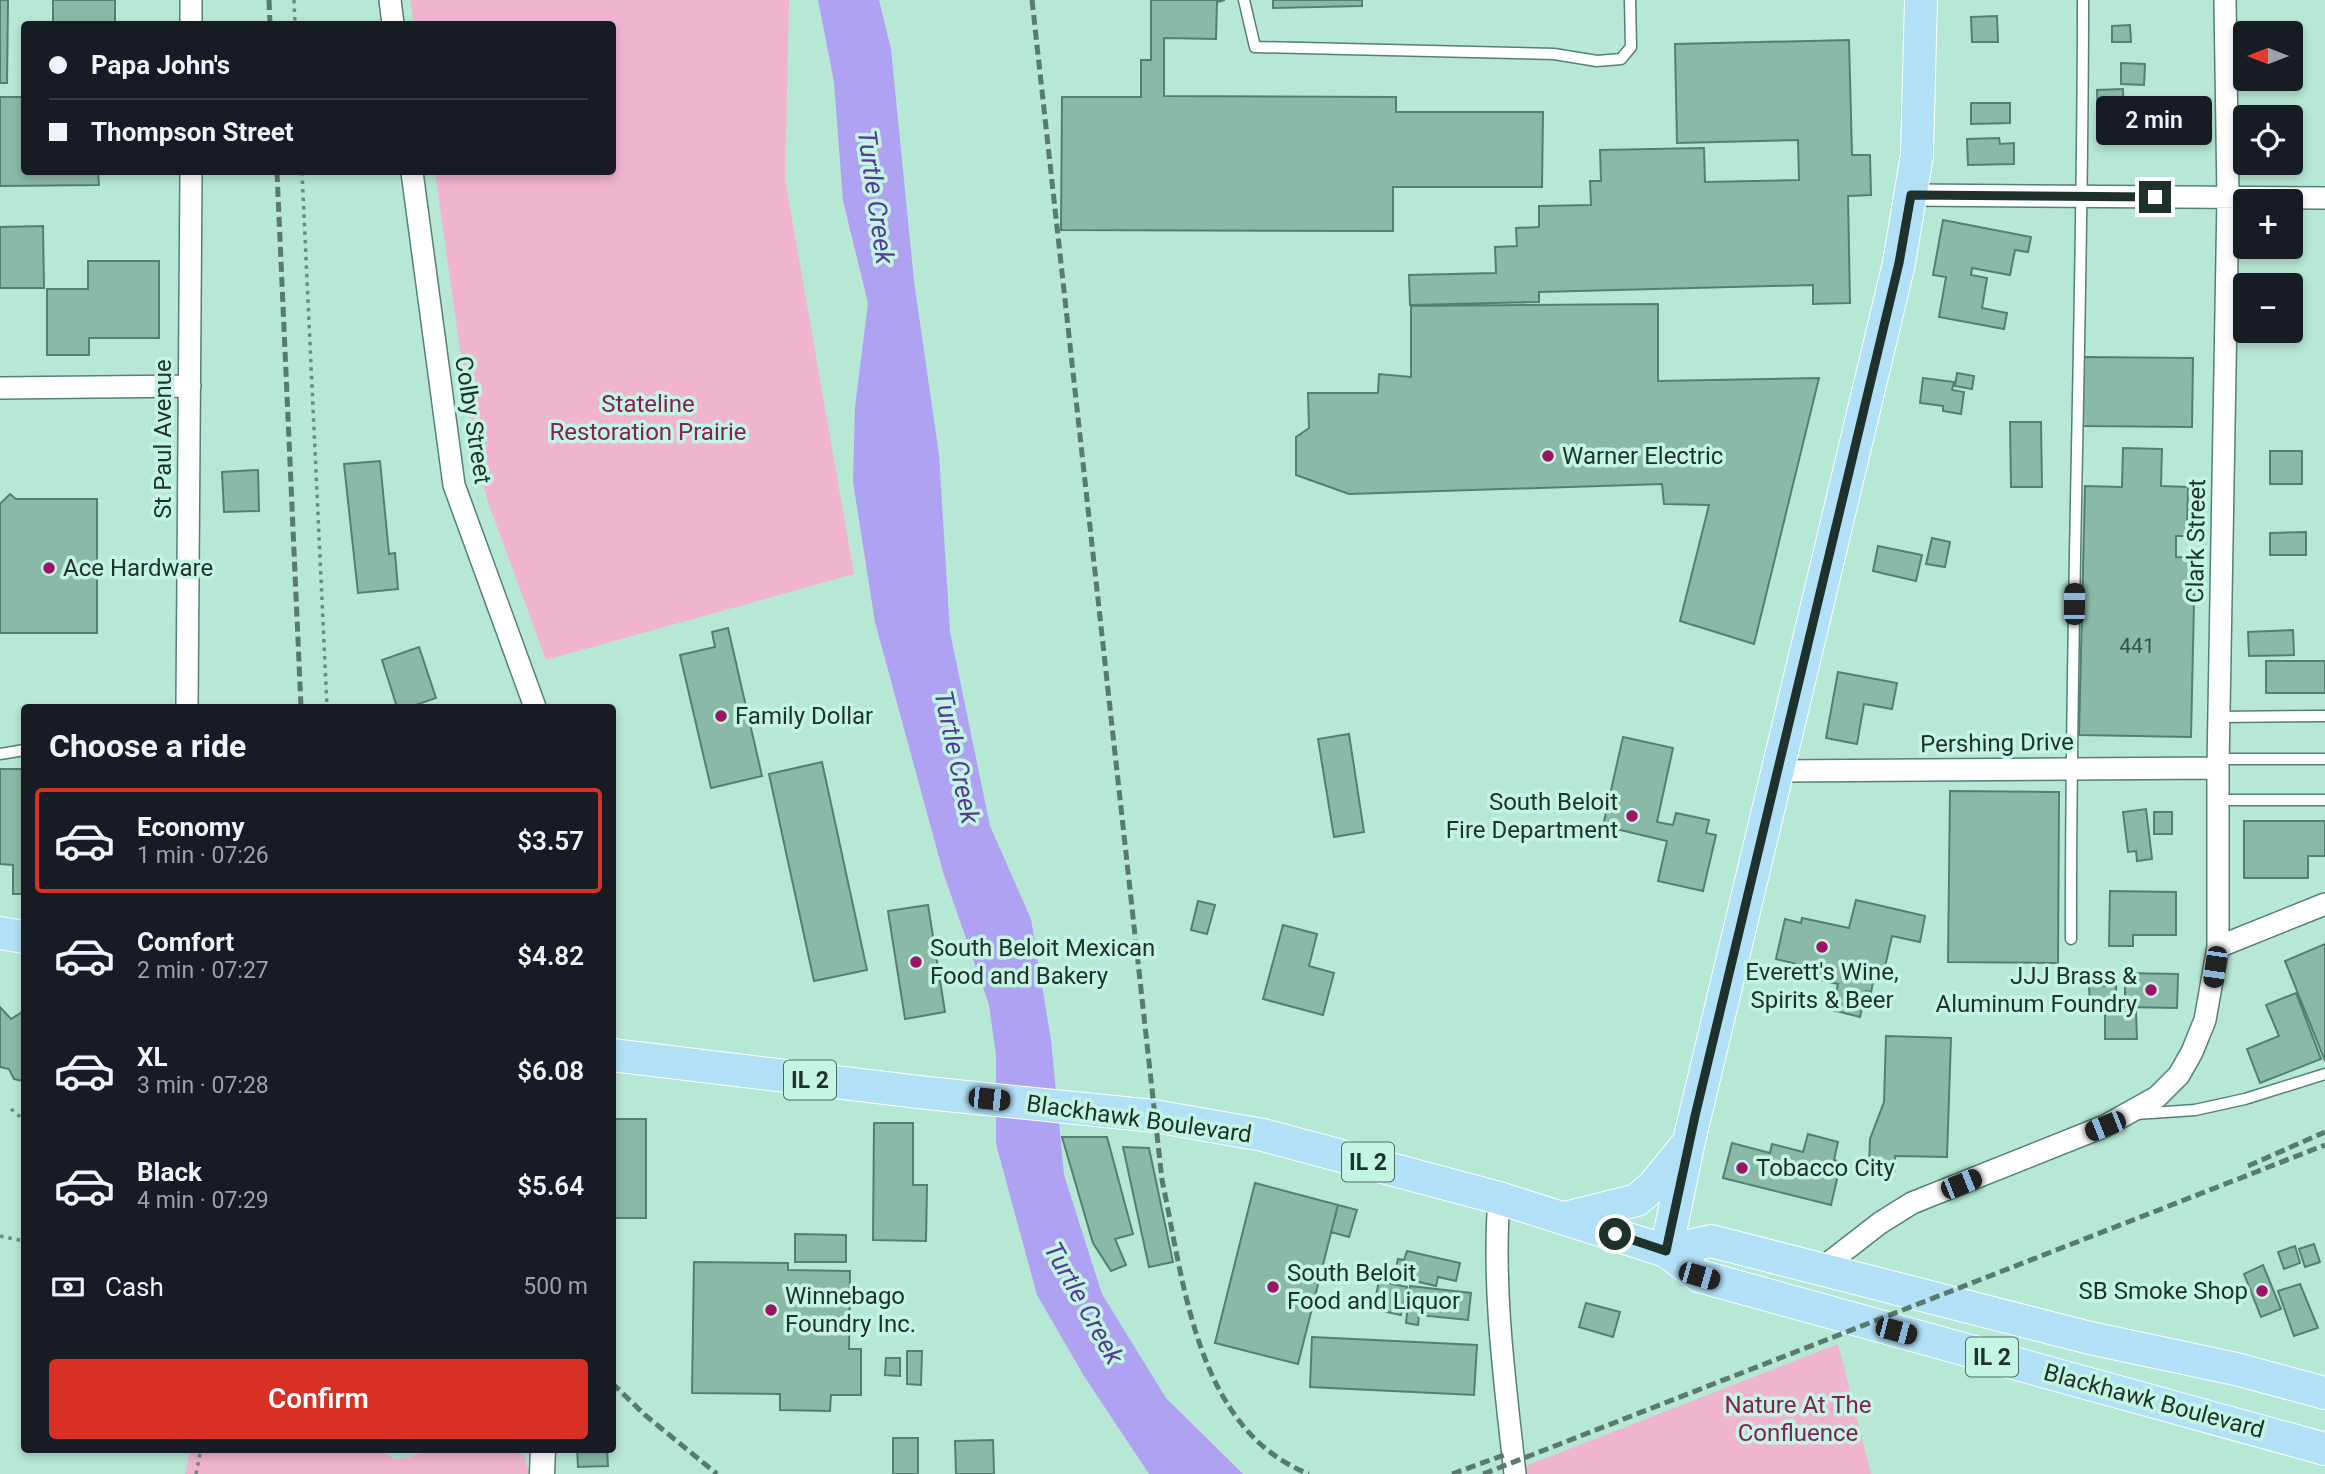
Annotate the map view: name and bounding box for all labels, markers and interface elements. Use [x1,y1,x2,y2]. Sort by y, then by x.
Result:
north arrow [2233,21,2303,91]
map controls [2233,21,2303,343]
text: Papa John's [91,50,230,80]
callout: 2 min [2097,96,2213,144]
button: locate [2233,105,2303,175]
text: 2 min [2125,107,2183,134]
text: Thompson Street [91,117,294,147]
water label: Turtle Creek [852,128,900,267]
route end [2139,181,2171,213]
button: + [2233,189,2303,259]
button: − [2233,273,2303,343]
street label: Colby Street [449,354,497,486]
street label: St Paul Avenue [149,359,177,519]
park label: Stateline Restoration Prairie [550,390,746,446]
place label: Warner Electric [1562,442,1723,470]
marker: Warner Electric [1540,448,1556,464]
street label: Clark Street [2181,479,2211,603]
place label: Ace Hardware [63,554,213,582]
marker: Ace Hardware [41,560,57,576]
car [2064,583,2085,625]
house number: 441 [2119,634,2155,658]
water label: Turtle Creek [928,688,986,827]
place label: Family Dollar [735,702,873,730]
marker: Family Dollar [713,708,729,724]
text: Choose a ride [49,727,246,765]
street label: Pershing Drive [1920,728,2074,758]
place label: South Beloit Fire Department [1446,788,1618,844]
marker: South Beloit Fire Department [1624,808,1640,824]
icon: car [53,809,116,872]
text: Economy [137,812,244,842]
text: $3.57 [517,826,584,856]
text: 1 min · 07:26 [137,842,269,869]
icon: car [53,924,116,987]
text: Comfort [137,927,234,957]
place label: South Beloit Mexican Food and Bakery [930,934,1155,990]
marker: Everett's Wine, Spirits & Beer [1814,939,1830,955]
text: $4.82 [517,941,584,971]
car [2202,945,2229,989]
marker: South Beloit Mexican Food and Bakery [908,954,924,970]
text: 2 min · 07:27 [137,957,269,984]
place label: Everett's Wine, Spirits & Beer [1745,958,1899,1014]
place label: JJJ Brass & Aluminum Foundry [1935,962,2138,1018]
marker: JJJ Brass & Aluminum Foundry [2143,982,2159,998]
icon: car [53,1039,116,1102]
text: XL [137,1042,168,1072]
text: $6.08 [517,1056,584,1086]
road number: IL 2 [784,1060,836,1100]
text: 3 min · 07:28 [137,1072,269,1099]
car [968,1086,1011,1112]
street label: Blackhawk Boulevard [1025,1089,1253,1149]
car [2082,1108,2129,1144]
road number: IL 2 [1342,1142,1394,1182]
icon: car [53,1154,116,1217]
place label: Tobacco City [1756,1154,1895,1182]
text: Black [137,1157,202,1187]
marker: Tobacco City [1734,1160,1750,1176]
car [1938,1166,1985,1202]
text: $5.64 [517,1171,584,1201]
text: 4 min · 07:29 [137,1187,269,1214]
route start [1599,1218,1631,1250]
water label: Turtle Creek [1038,1237,1131,1370]
place label: South Beloit Food and Liquor [1287,1259,1460,1315]
car [1676,1260,1723,1292]
icon: cash [49,1268,87,1306]
text: Cash [105,1272,164,1302]
text: 500 m [523,1273,588,1300]
place label: SB Smoke Shop [2079,1277,2248,1305]
marker: South Beloit Food and Liquor [1265,1279,1281,1295]
place label: Winnebago Foundry Inc. [785,1282,916,1338]
marker: SB Smoke Shop [2254,1283,2270,1299]
marker: Winnebago Foundry Inc. [763,1302,779,1318]
car [1873,1315,1920,1347]
road number: IL 2 [1966,1338,2018,1376]
street label: Blackhawk Boulevard [2041,1358,2267,1444]
button: Confirm [49,1359,588,1439]
park label: Nature At The Confluence [1725,1391,1871,1447]

